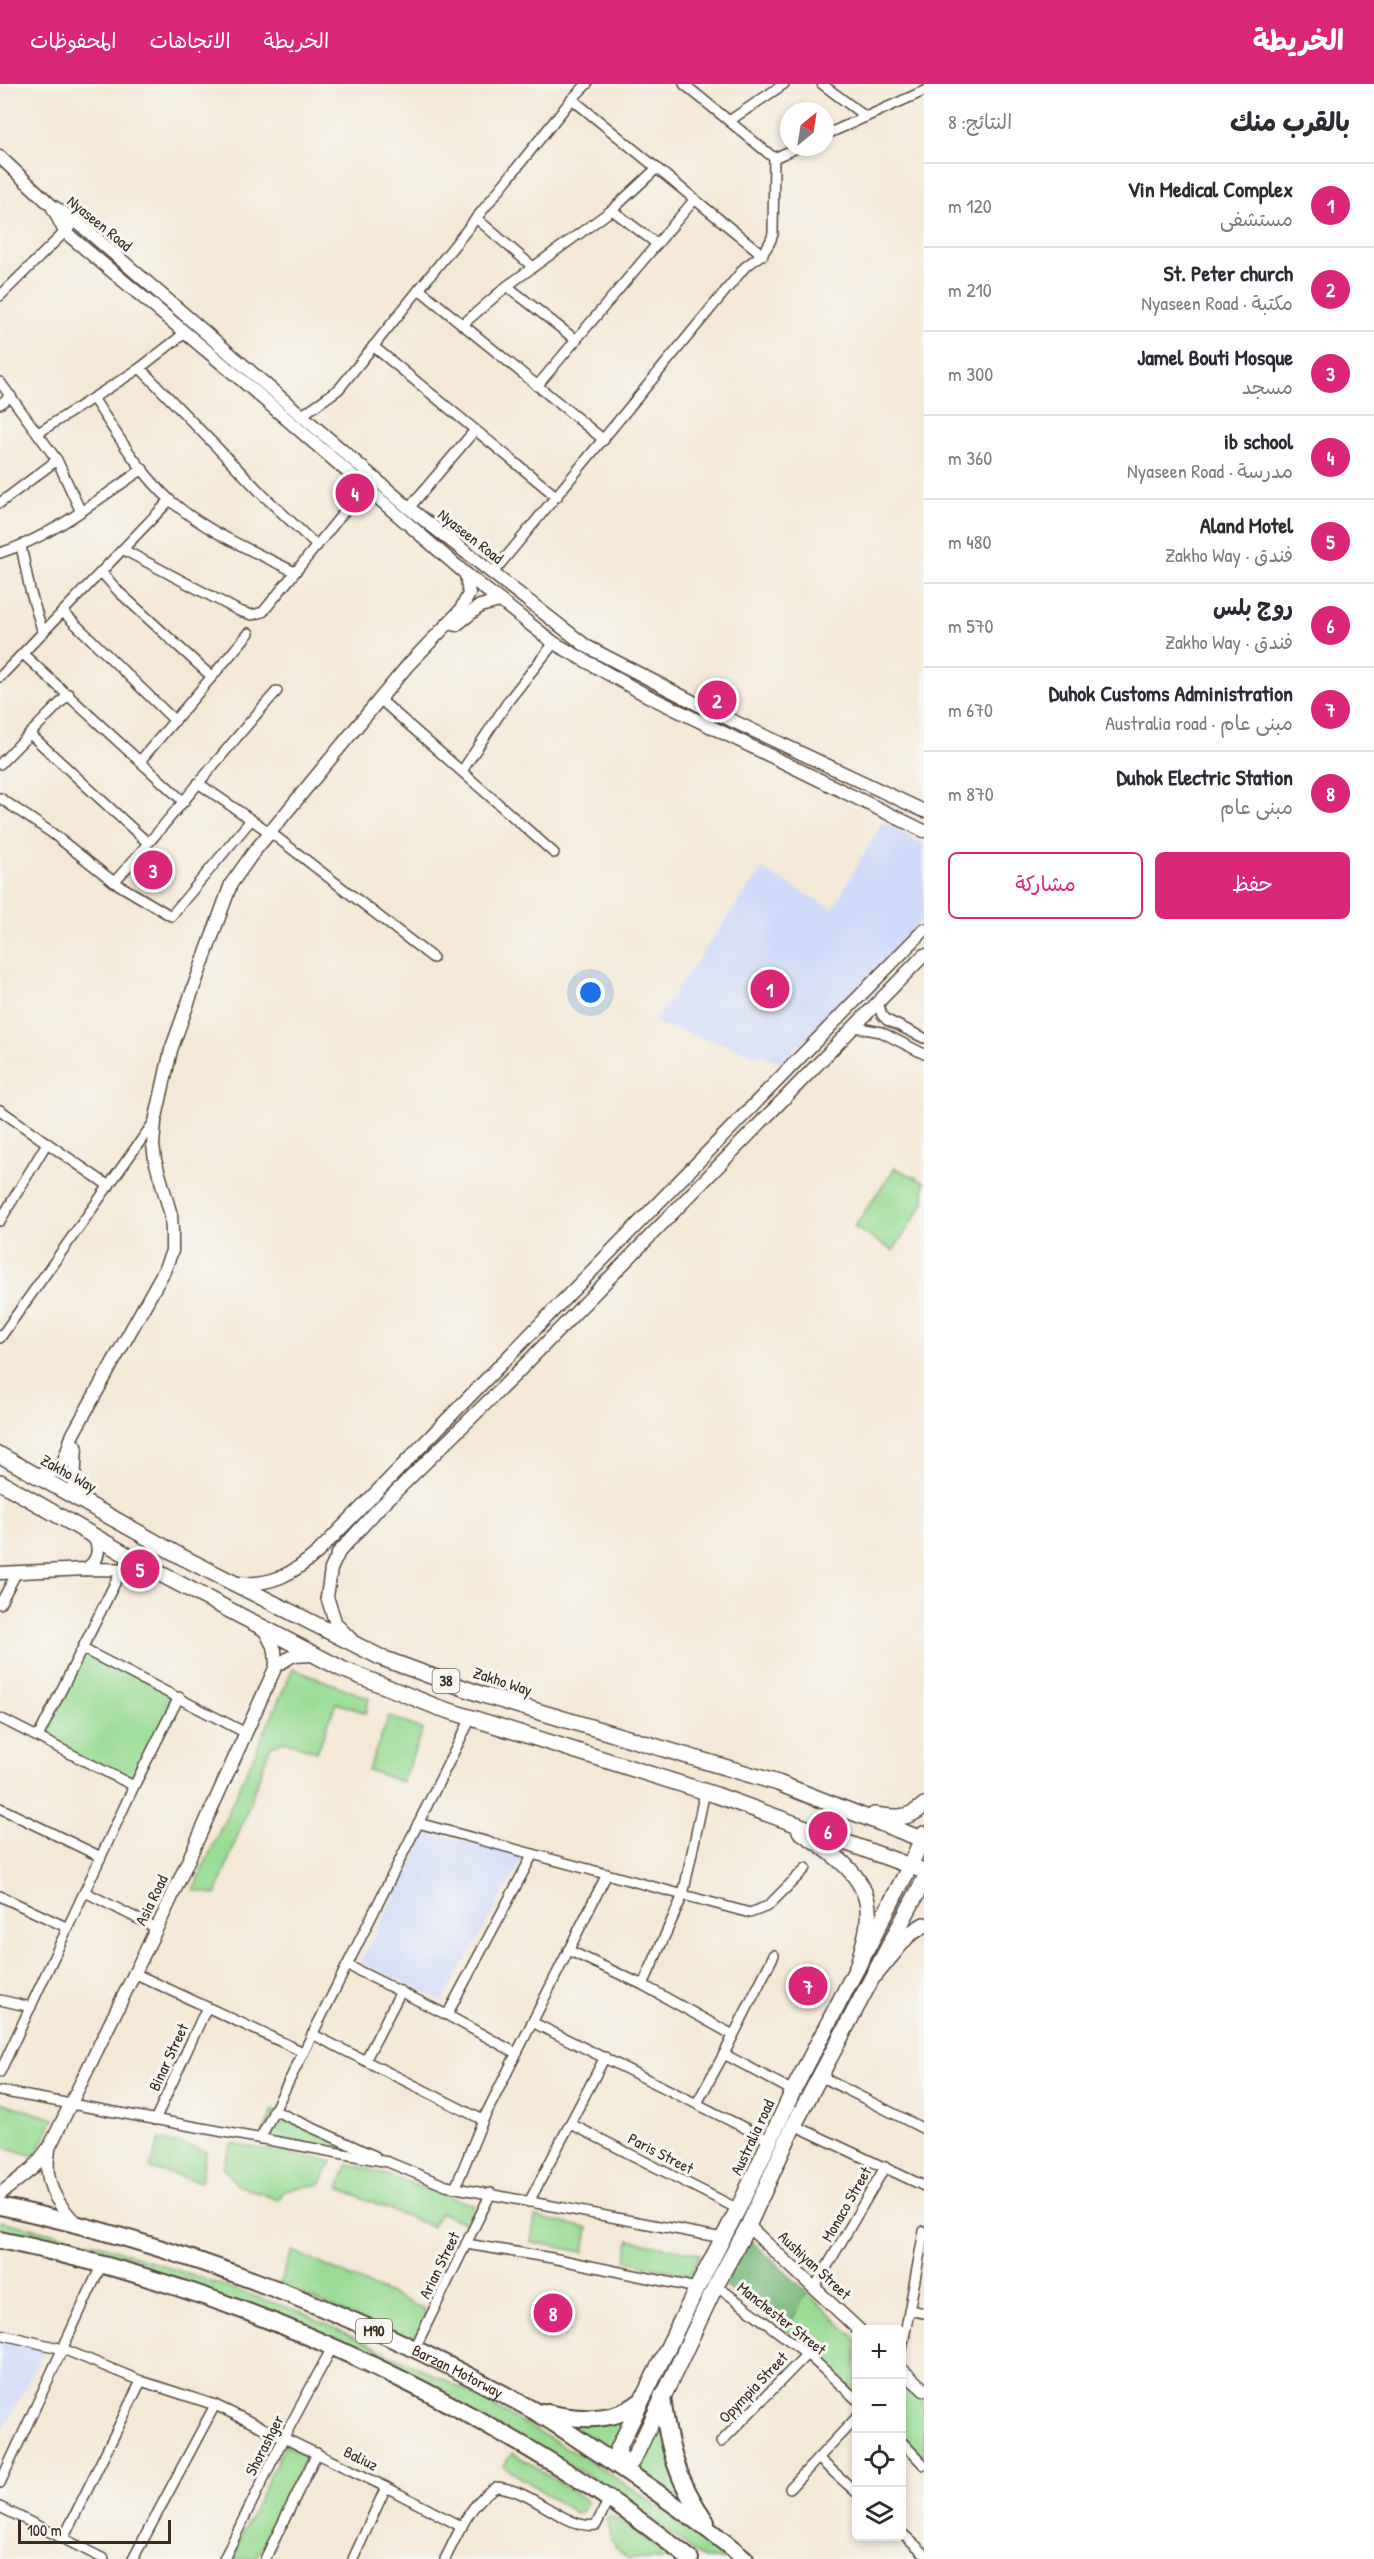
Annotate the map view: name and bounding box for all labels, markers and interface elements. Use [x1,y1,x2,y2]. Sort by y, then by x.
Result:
text: الخريطة [1253,21,1344,59]
text: المحفوظات [30,26,116,55]
text: الاتجاهات [149,26,231,55]
text: الخريطة [264,26,329,55]
north arrow [780,102,834,156]
text: بالقرب منك [1230,104,1350,139]
text: النتائج: 8 [948,108,1012,135]
text: Vin Medical Complex [1128,174,1293,204]
street label: Nyaseen Road [63,190,137,256]
text: 120 m [948,192,992,219]
text: 1 [1327,192,1334,219]
text: مستشفى [1220,205,1293,232]
text: St. Peter church [1164,258,1293,288]
text: 210 m [948,276,992,303]
text: 2 [1326,276,1335,303]
text: مكتبة · Nyaseen Road [1141,289,1293,316]
text: Jamel Bouti Mosque [1137,342,1293,372]
text: 300 m [948,360,993,387]
text: 3 [1326,360,1335,387]
text: مسجد [1242,373,1293,400]
text: ib school [1224,426,1293,456]
text: 360 m [948,444,992,471]
text: 4 [1327,444,1334,471]
text: مدرسة · Nyaseen Road [1127,457,1293,484]
pin: 4 [336,470,374,516]
street label: Nyaseen Road [434,503,508,569]
text: Aland Motel [1200,510,1293,540]
text: 480 m [948,528,991,555]
text: 5 [1326,528,1335,555]
text: فندق · Zakho Way [1165,541,1293,568]
text: روج بلس [1213,592,1293,622]
text: 570 m [948,612,994,639]
text: 6 [1327,612,1335,639]
text: فندق · Zakho Way [1165,628,1293,655]
pin: 2 [698,678,736,722]
text: Duhok Customs Administration [1049,678,1293,708]
text: 670 m [948,696,993,723]
text: 7 [1326,696,1335,723]
text: مبنى عام · Australia road [1105,709,1293,736]
text: Duhok Electric Station [1116,762,1293,792]
text: 870 m [948,780,994,807]
text: 8 [1326,780,1335,807]
text: مبنى عام [1220,793,1293,820]
pin: 3 [134,848,172,892]
button: مشاركة [948,852,1143,919]
button: حفظ [1155,852,1350,919]
pin: 1 [750,966,790,1012]
your location [576,978,605,1007]
street label: Zakho Way [37,1449,101,1497]
pin: 5 [120,1546,160,1592]
street label: Zakho Way [471,1661,536,1701]
road number: 38 [432,1669,460,1693]
pin: 6 [808,1808,848,1854]
street label: Asia Road [129,1871,173,1929]
pin: 7 [788,1964,828,2008]
street label: Binar Street [143,2019,193,2094]
street label: Australia road [725,2096,779,2178]
street label: Paris Street [624,2127,698,2179]
street label: Monaco Street [816,2162,877,2245]
street label: Aushiyan Street [774,2226,856,2305]
street label: Arian Street [413,2227,465,2302]
street label: Manchester Street [733,2276,831,2360]
pin: 8 [534,2290,572,2336]
road number: M90 [356,2319,392,2343]
map controls [852,2325,906,2541]
button: + [852,2325,906,2379]
street label: Barzan Motorway [409,2339,507,2403]
street label: Opympia Street [713,2346,793,2427]
button: − [852,2379,906,2433]
street label: Shorashger [239,2411,289,2479]
button: locate [852,2433,906,2487]
street label: Baliuz [340,2440,382,2476]
button: layers [852,2487,906,2541]
scale bar [18,2517,171,2544]
text: 100 m [27,2519,62,2541]

